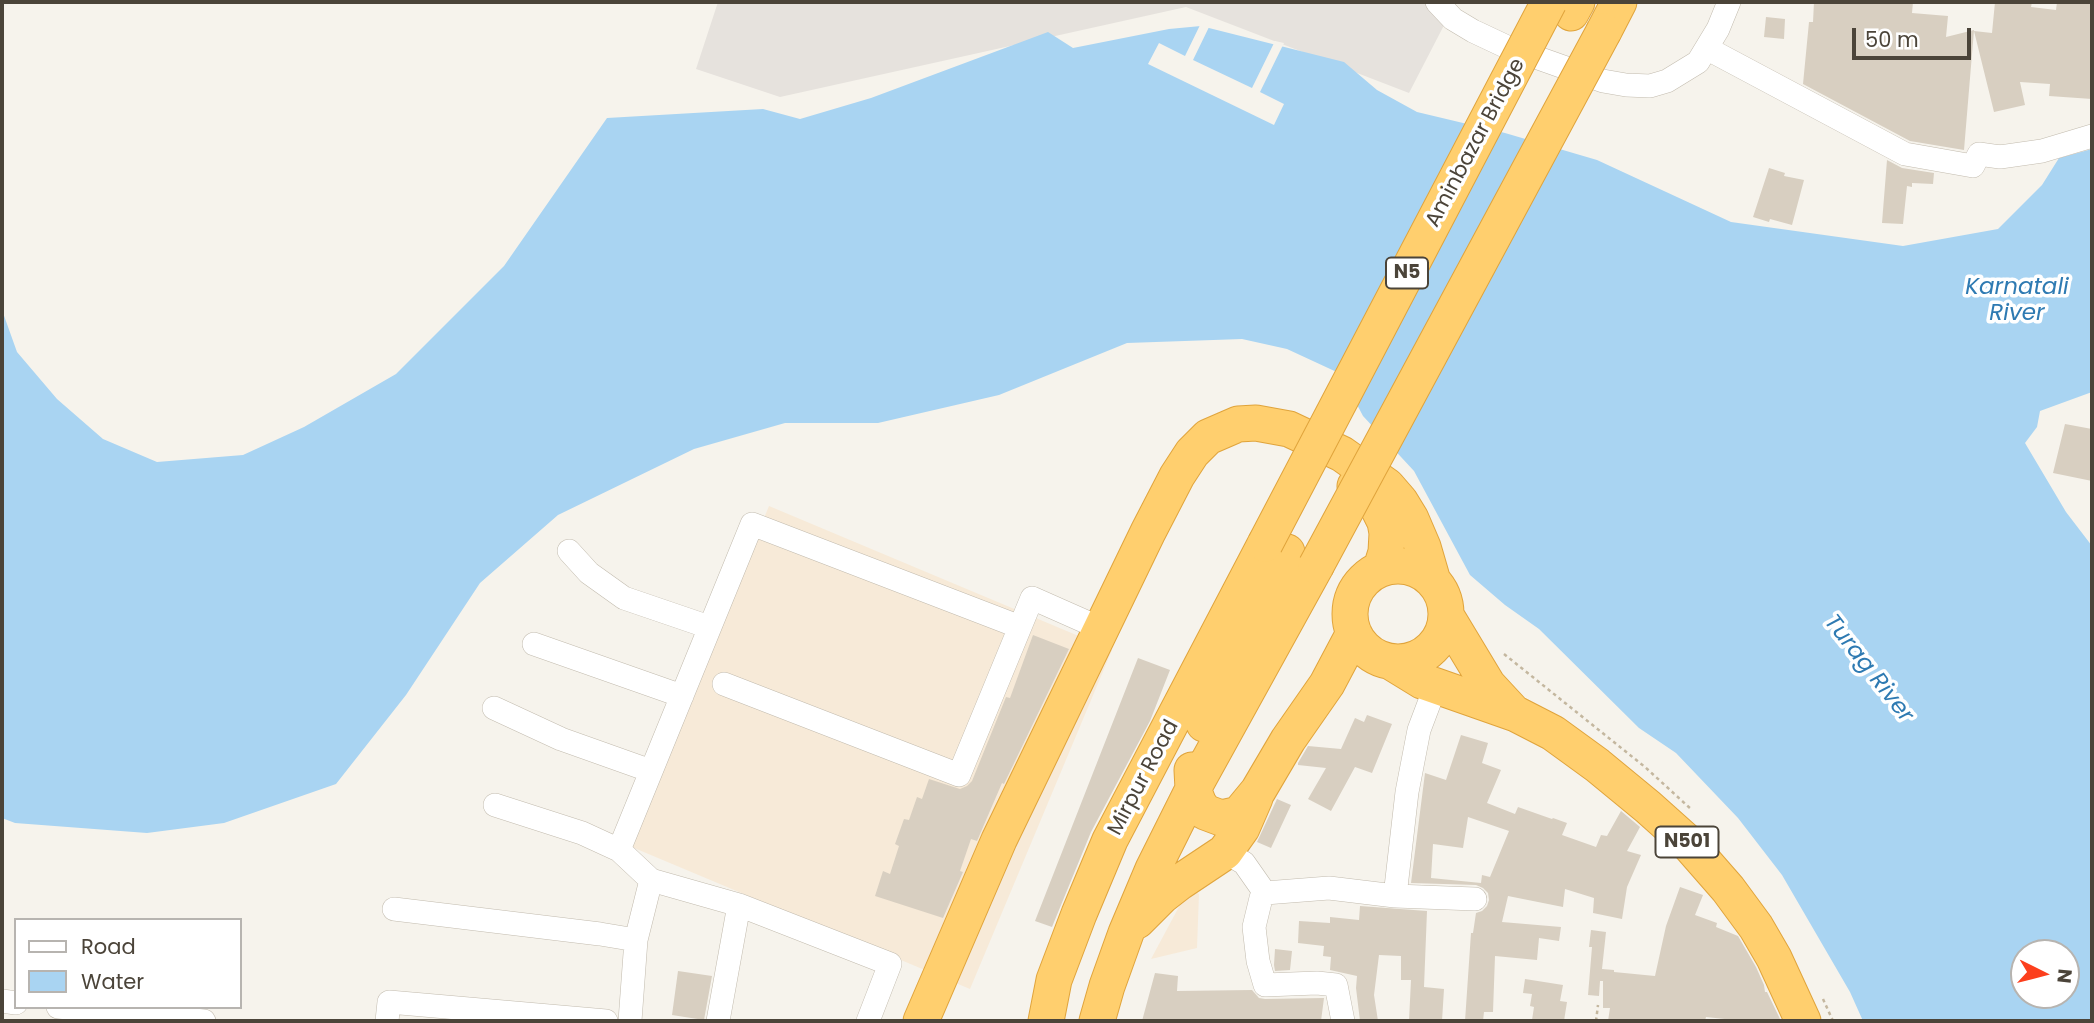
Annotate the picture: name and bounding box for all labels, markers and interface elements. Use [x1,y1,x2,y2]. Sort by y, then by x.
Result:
scale bar [1856,14,1975,58]
text: 50 m [1865,25,1919,54]
street label: Aminbazar Bridge [1421,54,1531,232]
road number: N5 [1386,258,1428,288]
water label: Karnatali River [1965,274,2069,328]
water label: Turag River [1817,610,1919,728]
street label: Mirpur Road [1103,716,1185,840]
road number: N501 [1656,827,1718,858]
legend [14,918,242,1009]
text: Road [81,932,136,961]
north arrow [2010,939,2080,1009]
text: Water [81,967,144,996]
text: N [2050,968,2079,985]

